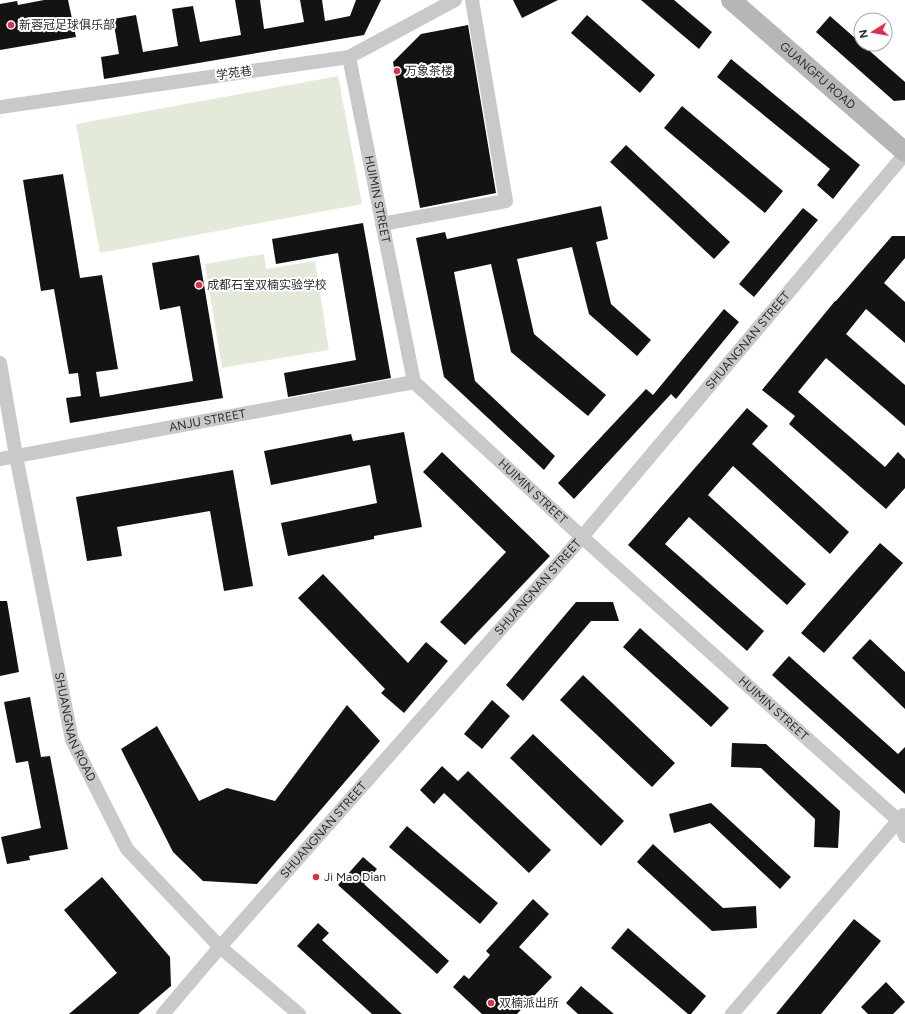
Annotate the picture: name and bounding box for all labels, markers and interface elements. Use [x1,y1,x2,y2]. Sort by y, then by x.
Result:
north arrow [853,12,893,52]
place label: 新蓉冠足球俱乐部 [19,18,115,32]
marker: 新蓉冠足球俱乐部 [6,20,16,30]
text: N [856,28,871,39]
street label: GUANGFU ROAD [777,39,858,112]
street label: 学苑巷 [215,64,253,82]
place label: 万象茶楼 [405,64,453,78]
marker: 万象茶楼 [392,66,402,76]
street label: HUIMIN STREET [362,154,393,244]
place label: 成都石室双楠实验学校 [207,278,327,292]
marker: 成都石室双楠实验学校 [194,280,204,290]
street label: SHUANGNAN STREET [703,288,793,392]
street label: ANJU STREET [168,406,247,434]
street label: HUIMIN STREET [495,456,570,527]
street label: SHUANGNAN STREET [492,536,584,638]
street label: SHUANGNAN ROAD [52,671,99,784]
street label: HUIMIN STREET [736,674,811,744]
street label: SHUANGNAN STREET [277,779,370,881]
place label: Ji Mao Dian [324,870,386,884]
marker: Ji Mao Dian [311,872,321,882]
place label: 双楠派出所 [499,996,559,1010]
marker: 双楠派出所 [486,998,496,1008]

